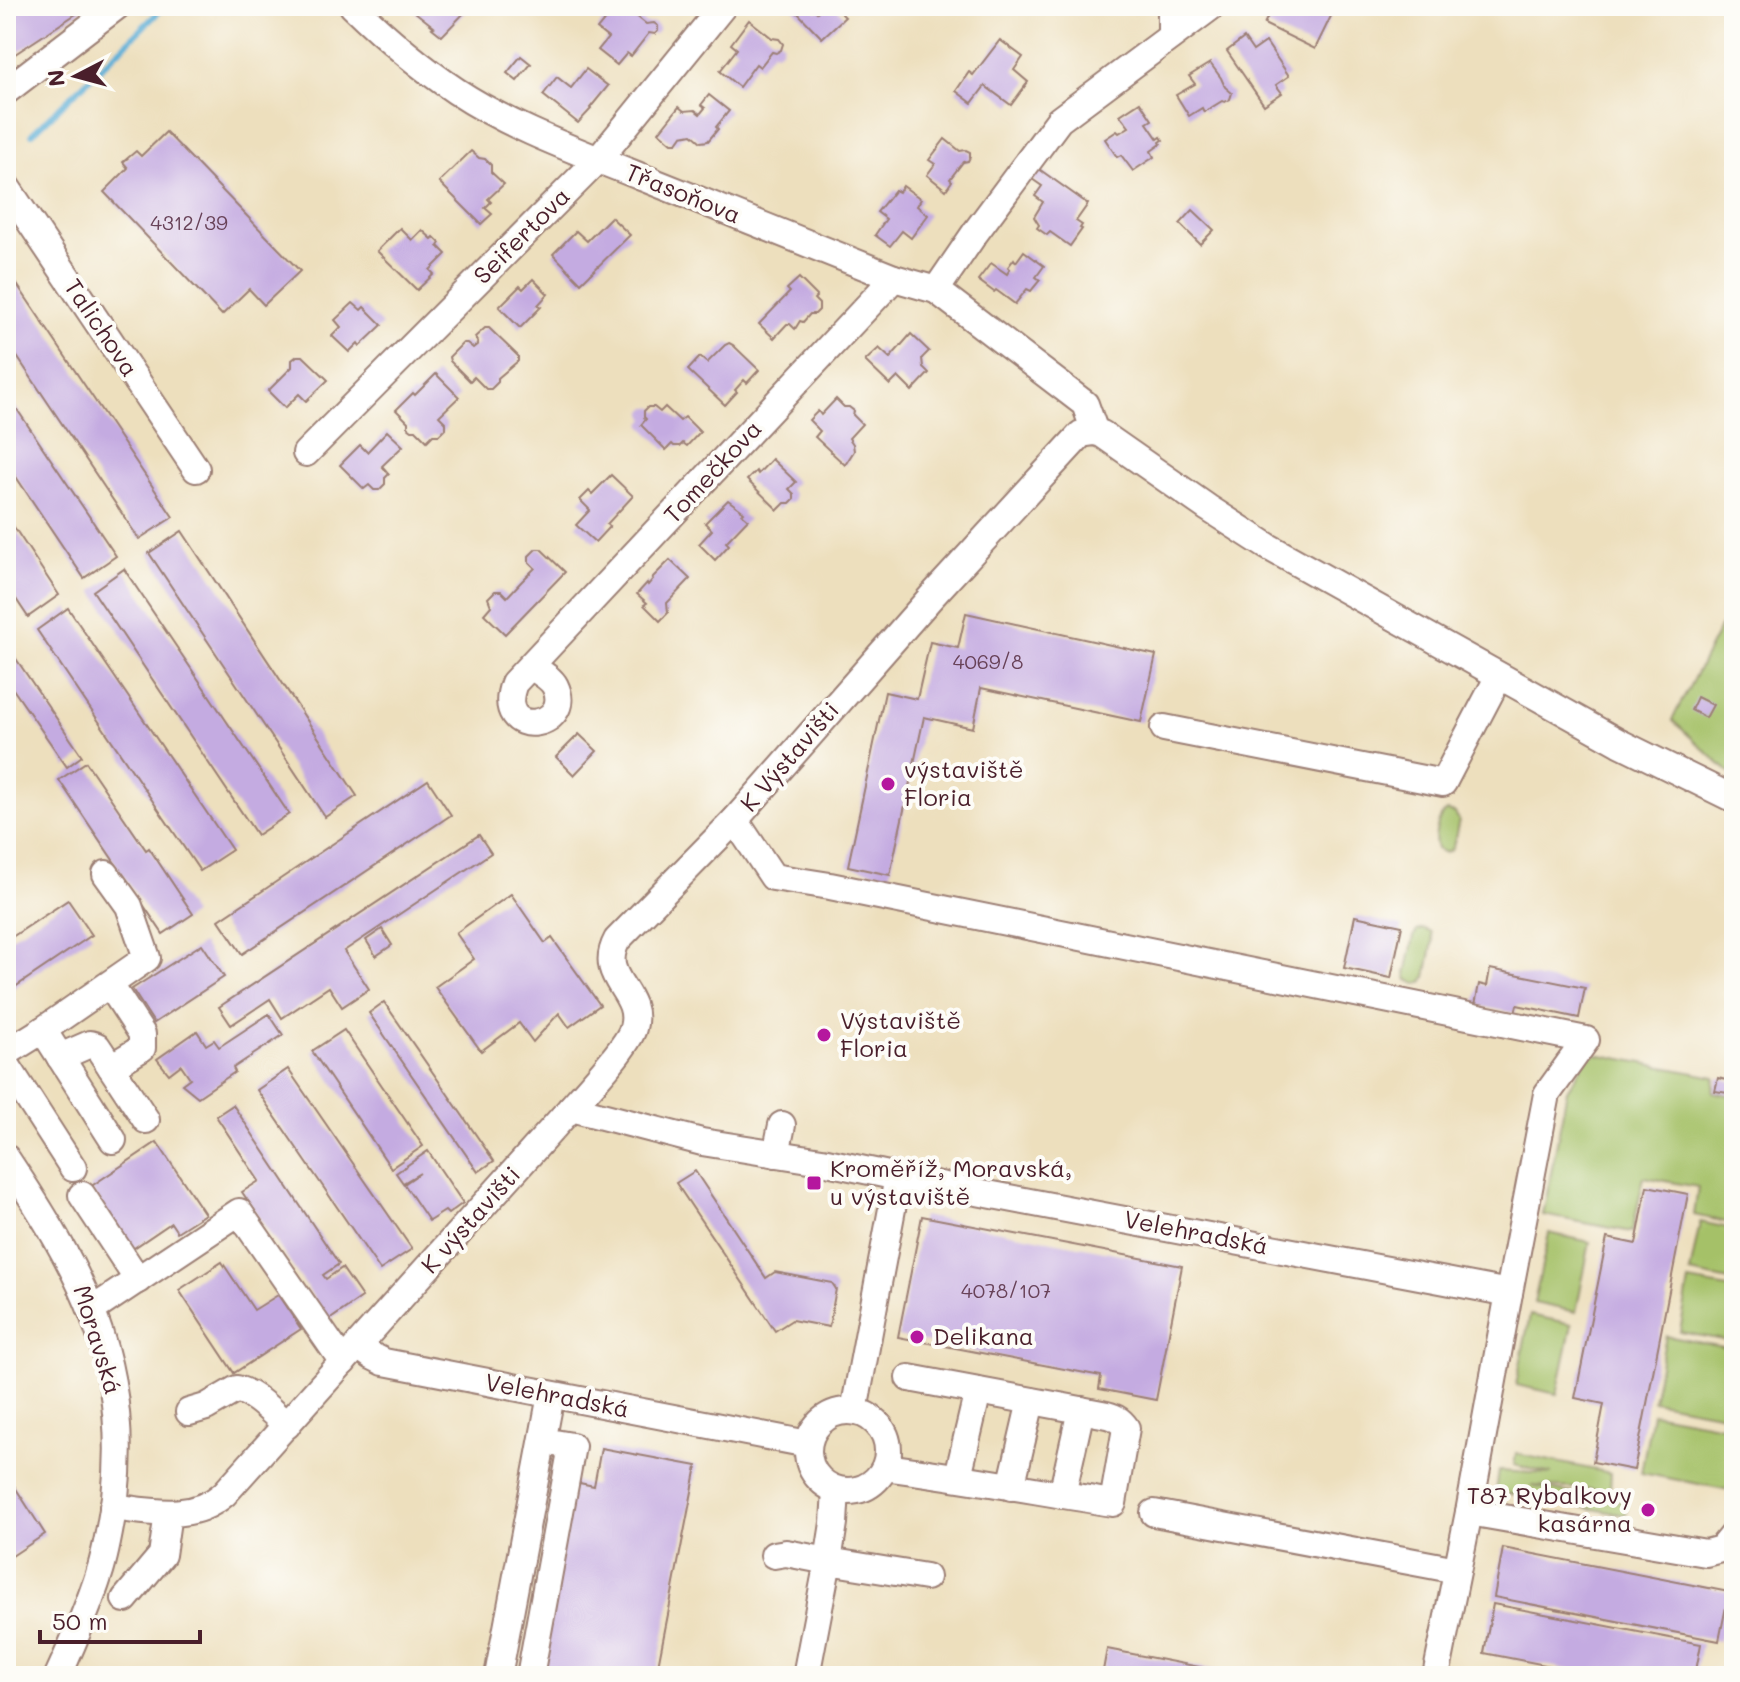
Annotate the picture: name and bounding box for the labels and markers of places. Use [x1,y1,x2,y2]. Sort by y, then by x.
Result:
place label: výstaviště Floria [904,753,1024,812]
marker: výstaviště Floria [879,775,897,793]
place label: Výstaviště Floria [840,1004,961,1063]
marker: Výstaviště Floria [815,1026,833,1044]
place label: Kroměříž, Moravská, u výstaviště [830,1152,1072,1211]
marker: Kroměříž, Moravská, u výstaviště [805,1174,823,1192]
place label: Delikana [933,1320,1034,1351]
marker: Delikana [908,1328,926,1346]
place label: T87 Rybalkovy kasárna [1467,1479,1632,1538]
marker: T87 Rybalkovy kasárna [1639,1501,1657,1519]

